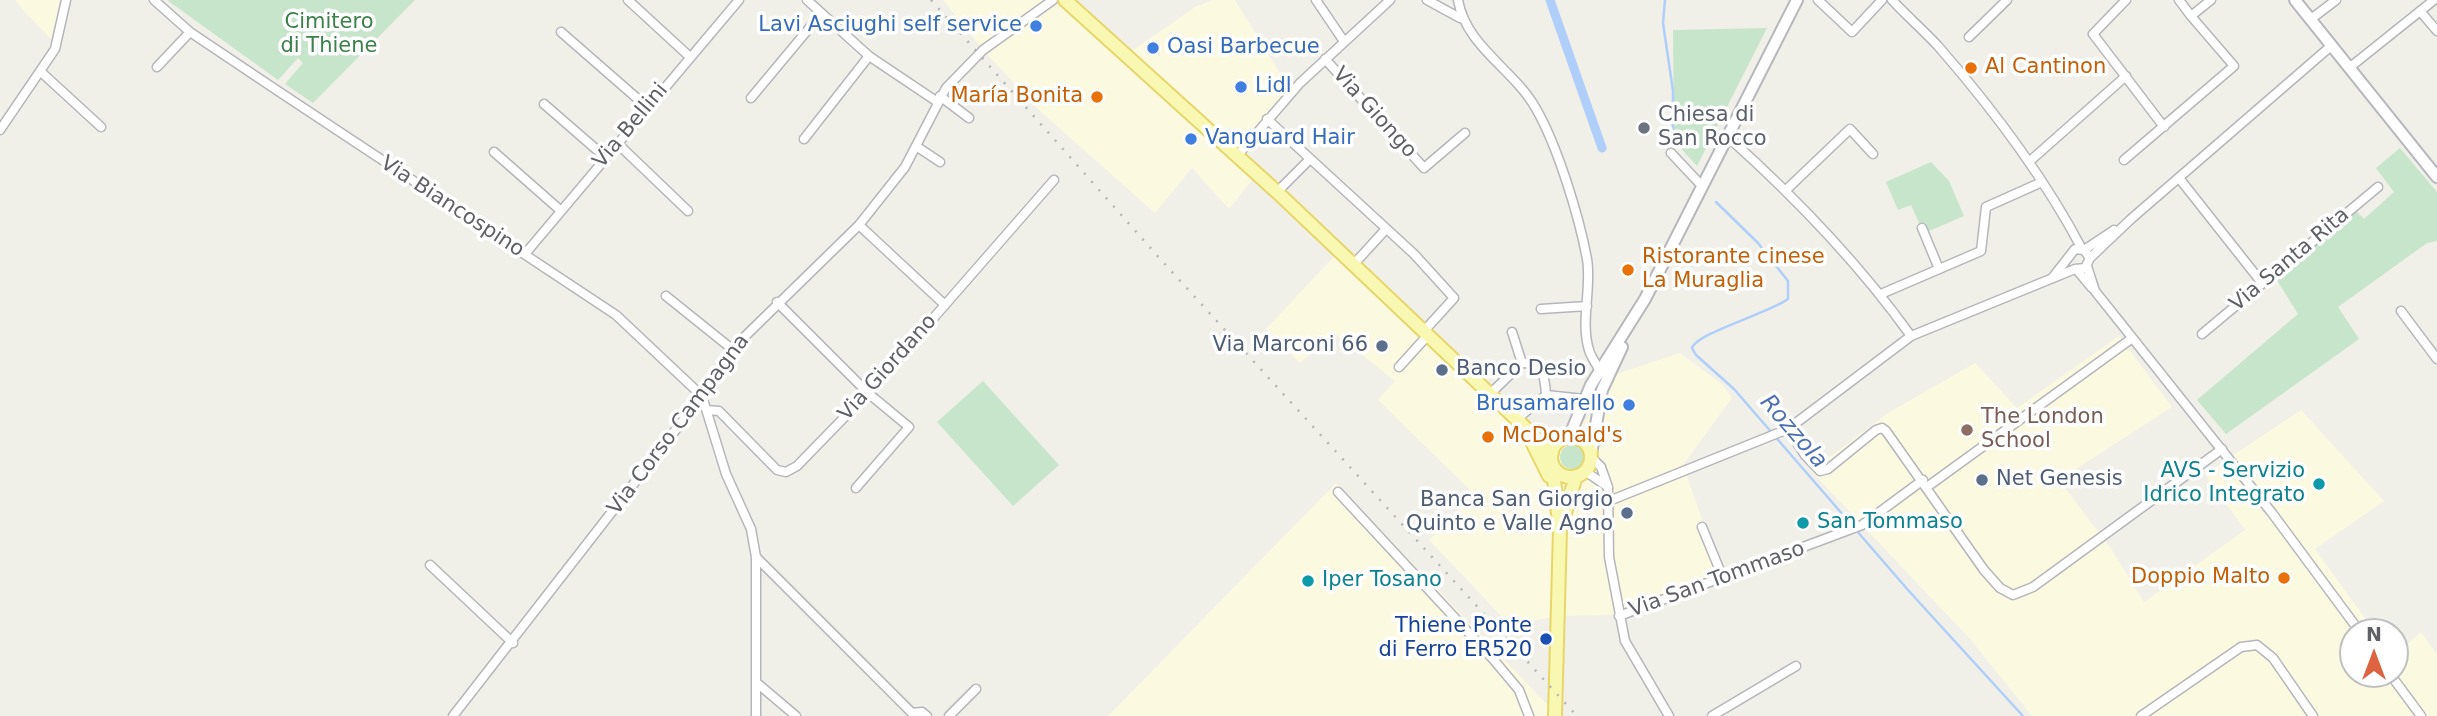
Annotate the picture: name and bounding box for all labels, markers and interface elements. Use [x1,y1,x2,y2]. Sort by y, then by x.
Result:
park label: Cimitero di Thiene [281,10,377,60]
place label: Lavi Asciughi self service [758,13,1022,39]
marker: Lavi Asciughi self service [1028,18,1044,34]
place label: Oasi Barbecue [1167,35,1320,61]
marker: Oasi Barbecue [1145,40,1161,56]
place label: Al Cantinon [1985,55,2106,81]
marker: Al Cantinon [1963,60,1979,76]
street label: Via Giongo [1327,62,1421,164]
place label: Lidl [1255,74,1292,100]
street label: Via Bellini [588,78,674,174]
marker: Lidl [1233,79,1249,95]
place label: María Bonita [950,84,1083,110]
marker: María Bonita [1089,89,1105,105]
place label: Chiesa di San Rocco [1658,103,1767,153]
marker: Chiesa di San Rocco [1636,120,1652,136]
place label: Vanguard Hair [1205,126,1355,152]
marker: Vanguard Hair [1183,131,1199,147]
street label: Via Biancospino [375,151,529,263]
street label: Via Santa Rita [2225,203,2355,317]
place label: Ristorante cinese La Muraglia [1642,245,1825,295]
marker: Ristorante cinese La Muraglia [1620,262,1636,278]
street label: Via Giordano [834,309,942,427]
street label: Via Corso Campagna [603,330,755,520]
place label: Via Marconi 66 [1213,333,1368,359]
marker: Via Marconi 66 [1374,338,1390,354]
place label: Banco Desio [1456,357,1586,383]
marker: Banco Desio [1434,362,1450,378]
water label: Rozzola [1753,389,1833,475]
place label: Brusamarello [1476,392,1615,418]
marker: Brusamarello [1621,397,1637,413]
place label: The London School [1981,405,2104,455]
marker: The London School [1959,422,1975,438]
place label: McDonald's [1502,424,1623,450]
marker: McDonald's [1480,429,1496,445]
place label: AVS - Servizio Idrico Integrato [2143,459,2305,509]
place label: Net Genesis [1996,467,2123,493]
marker: Net Genesis [1974,472,1990,488]
marker: AVS - Servizio Idrico Integrato [2311,476,2327,492]
place label: Banca San Giorgio Quinto e Valle Agno [1406,488,1613,538]
marker: Banca San Giorgio Quinto e Valle Agno [1619,505,1635,521]
place label: San Tommaso [1817,510,1963,536]
marker: San Tommaso [1795,515,1811,531]
street label: Via San Tommaso [1626,536,1808,624]
place label: Doppio Malto [2131,565,2270,591]
place label: Iper Tosano [1322,568,1442,594]
marker: Doppio Malto [2276,570,2292,586]
marker: Iper Tosano [1300,573,1316,589]
place label: Thiene Ponte di Ferro ER520 [1378,614,1532,664]
north arrow [2339,618,2409,688]
text: N [2366,623,2382,645]
marker: Thiene Ponte di Ferro ER520 [1538,631,1554,647]

